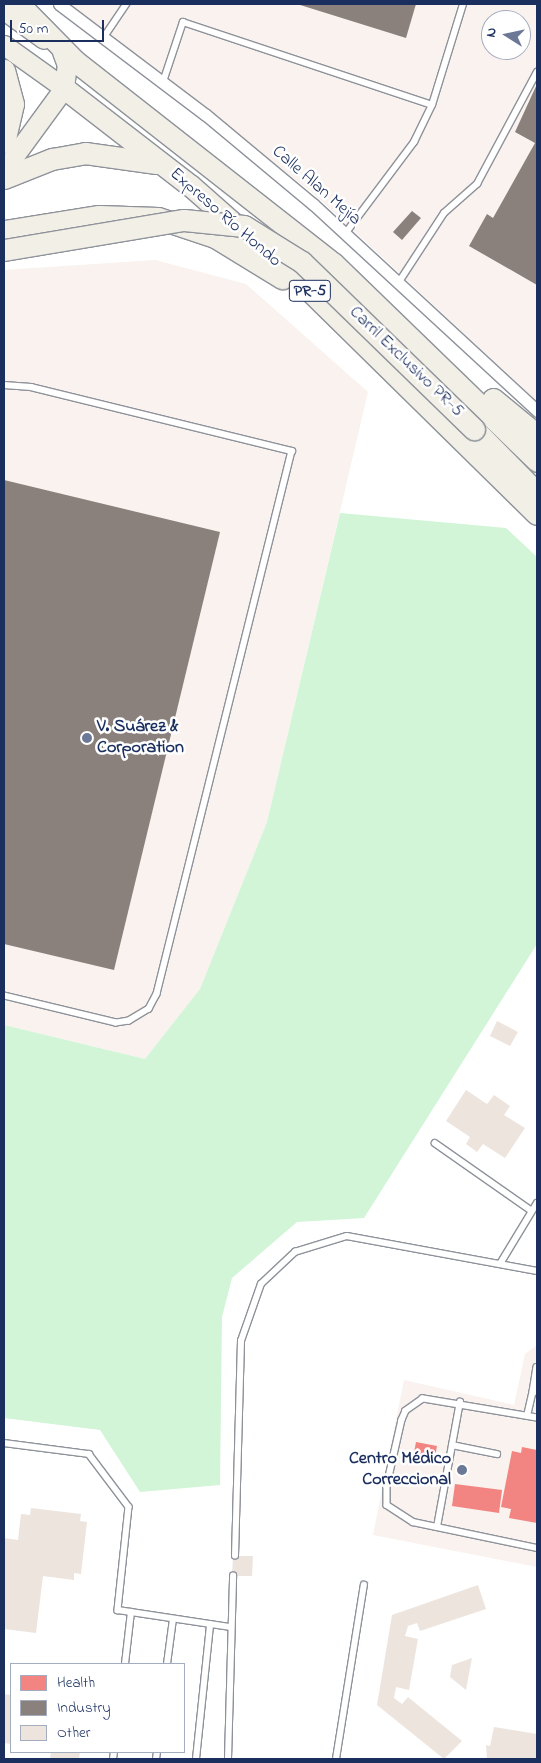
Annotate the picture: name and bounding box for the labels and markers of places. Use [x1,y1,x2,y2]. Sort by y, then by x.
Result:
place label: V. Suárez & Corporation [97,717,184,760]
marker: V. Suárez & Corporation [81,732,93,744]
place label: Centro Médico Correccional [349,1449,451,1492]
marker: Centro Médico Correccional [455,1463,469,1477]

